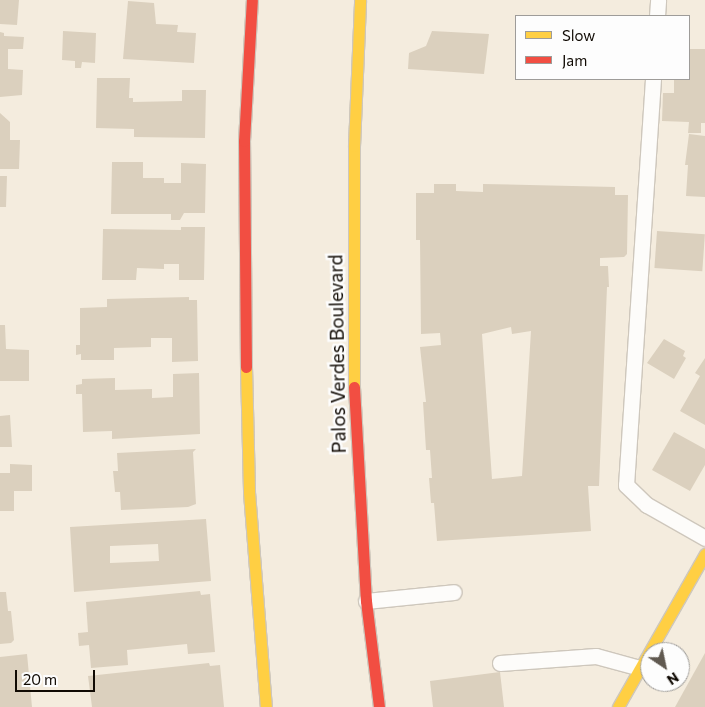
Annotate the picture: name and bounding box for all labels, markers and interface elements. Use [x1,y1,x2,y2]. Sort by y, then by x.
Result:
legend [515,15,690,80]
text: Slow [562,26,595,44]
text: Jam [562,51,587,69]
street label: Palos Verdes Boulevard [324,254,350,454]
north arrow [640,642,690,692]
scale bar [18,660,98,692]
text: N [664,669,682,689]
text: 20 m [23,670,57,688]

